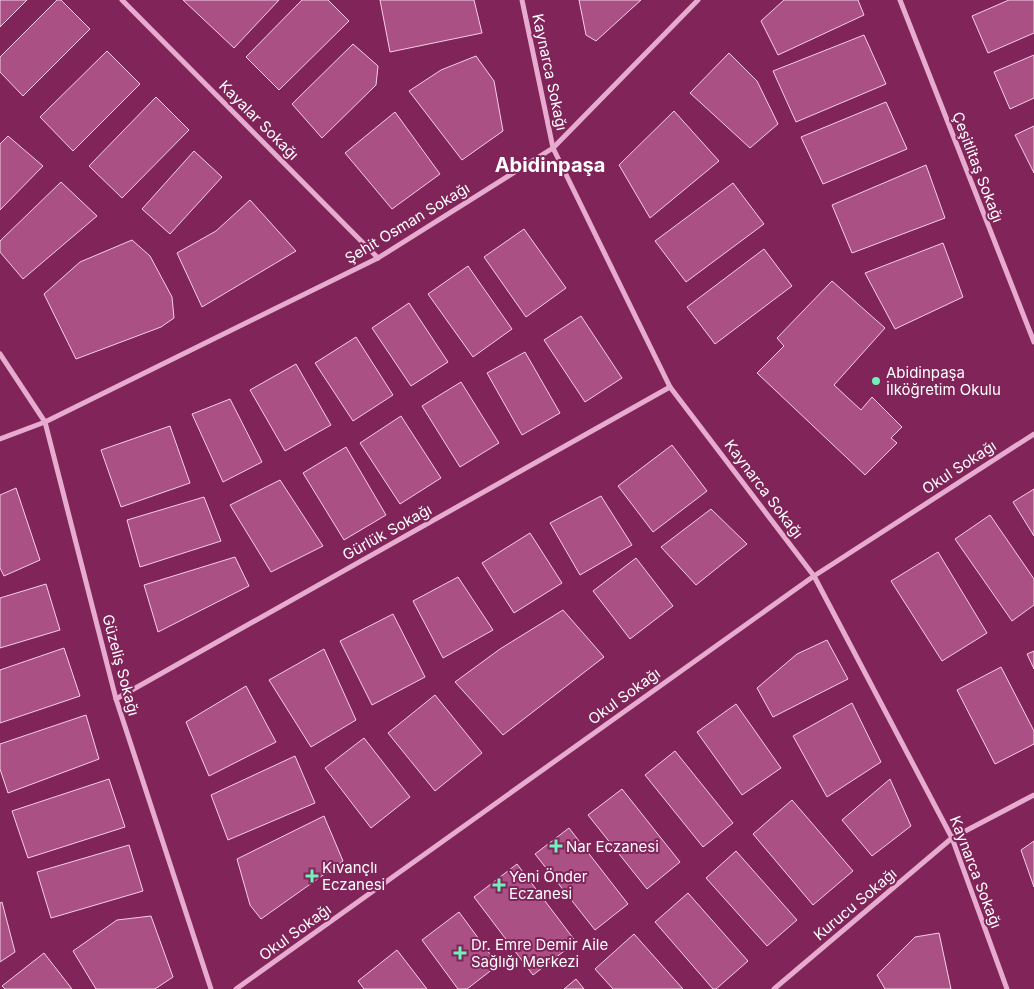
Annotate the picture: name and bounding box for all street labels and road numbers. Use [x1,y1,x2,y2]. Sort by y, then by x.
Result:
street label: Kaynarca Sokağı [528,12,572,132]
street label: Kayalar Sokağı [215,76,303,164]
street label: Çeşitlitaş Sokağı [948,109,1008,225]
street label: Şehit Osman Sokağı [341,178,473,268]
street label: Kaynarca Sokağı [721,436,807,542]
street label: Okul Sokağı [918,436,1000,498]
street label: Gürlük Sokağı [339,500,435,564]
street label: Güzeliş Sokağı [98,612,144,718]
street label: Okul Sokağı [584,663,664,729]
street label: Kaynarca Sokağı [946,813,1006,931]
street label: Kurucu Sokağı [810,864,900,944]
street label: Okul Sokağı [255,899,335,965]

